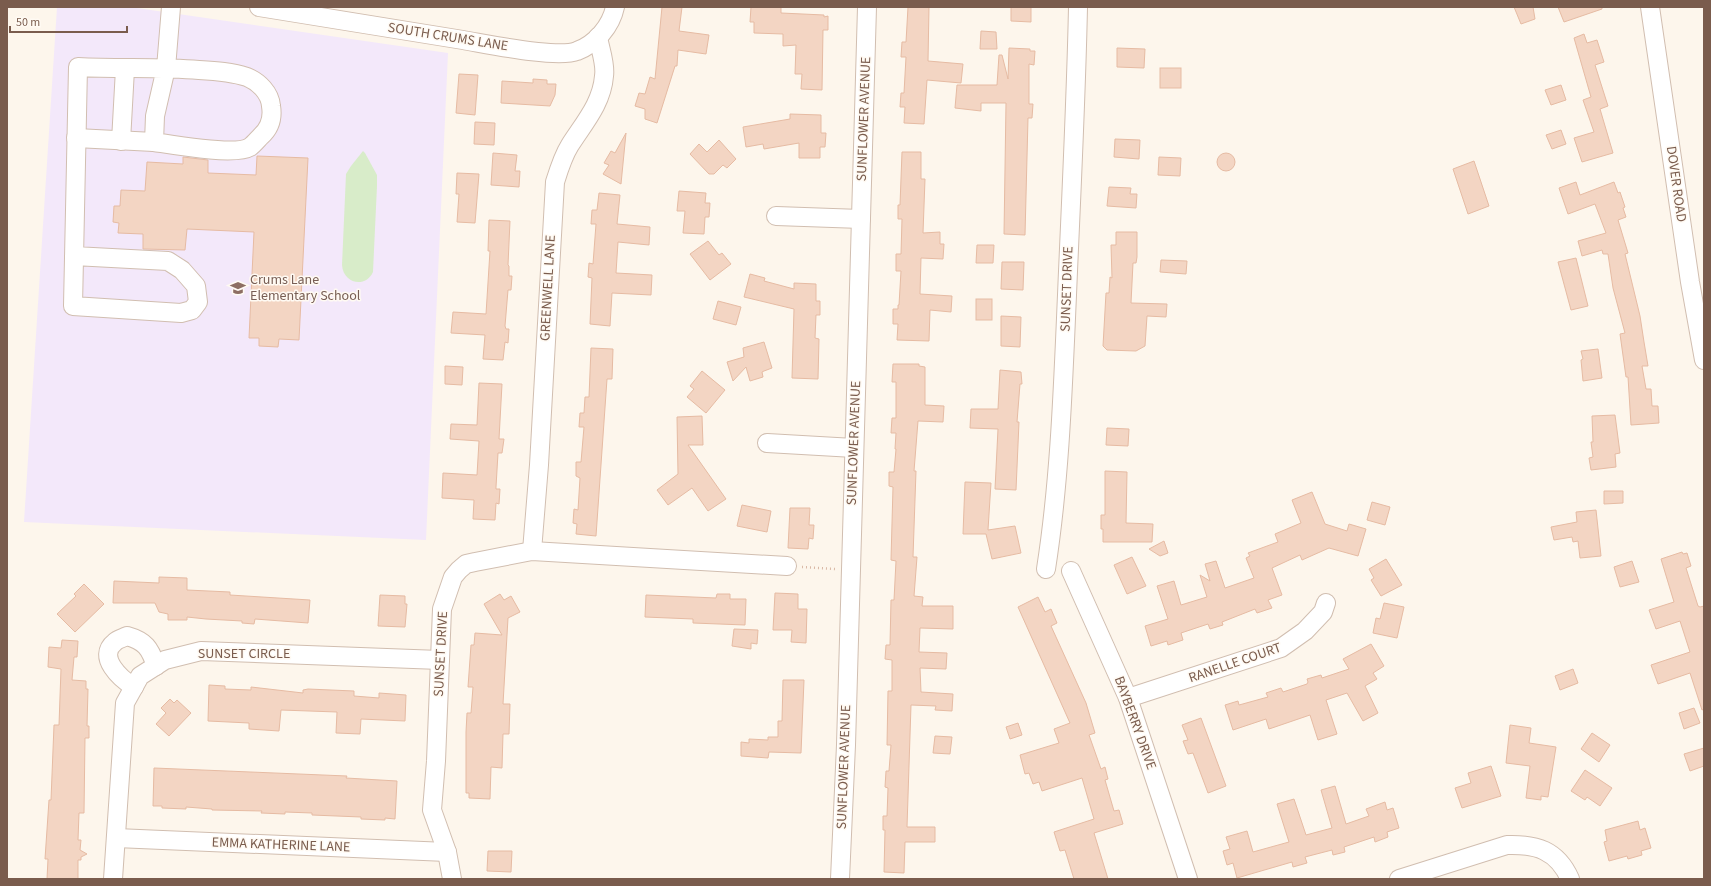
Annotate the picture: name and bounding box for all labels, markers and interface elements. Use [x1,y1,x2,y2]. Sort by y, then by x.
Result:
scale bar [10,8,127,34]
text: 50 m [16,14,40,31]
street label: SOUTH CRUMS LANE [386,18,510,56]
street label: SUNFLOWER AVENUE [852,56,876,182]
street label: DOVER ROAD [1661,145,1691,223]
street label: GREENWELL LANE [535,235,561,341]
street label: SUNSET DRIVE [1056,246,1078,332]
place label: Crums Lane Elementary School [250,270,361,306]
school or university icon: Crums Lane Elementary School [229,279,247,297]
street label: SUNFLOWER AVENUE [842,380,866,506]
street label: SUNSET DRIVE [429,611,453,697]
street label: RANELLE COURT [1186,638,1285,688]
street label: SUNSET CIRCLE [198,644,290,664]
street label: BAYBERRY DRIVE [1109,673,1161,773]
street label: SUNFLOWER AVENUE [832,704,856,830]
street label: EMMA KATHERINE LANE [211,833,351,857]

